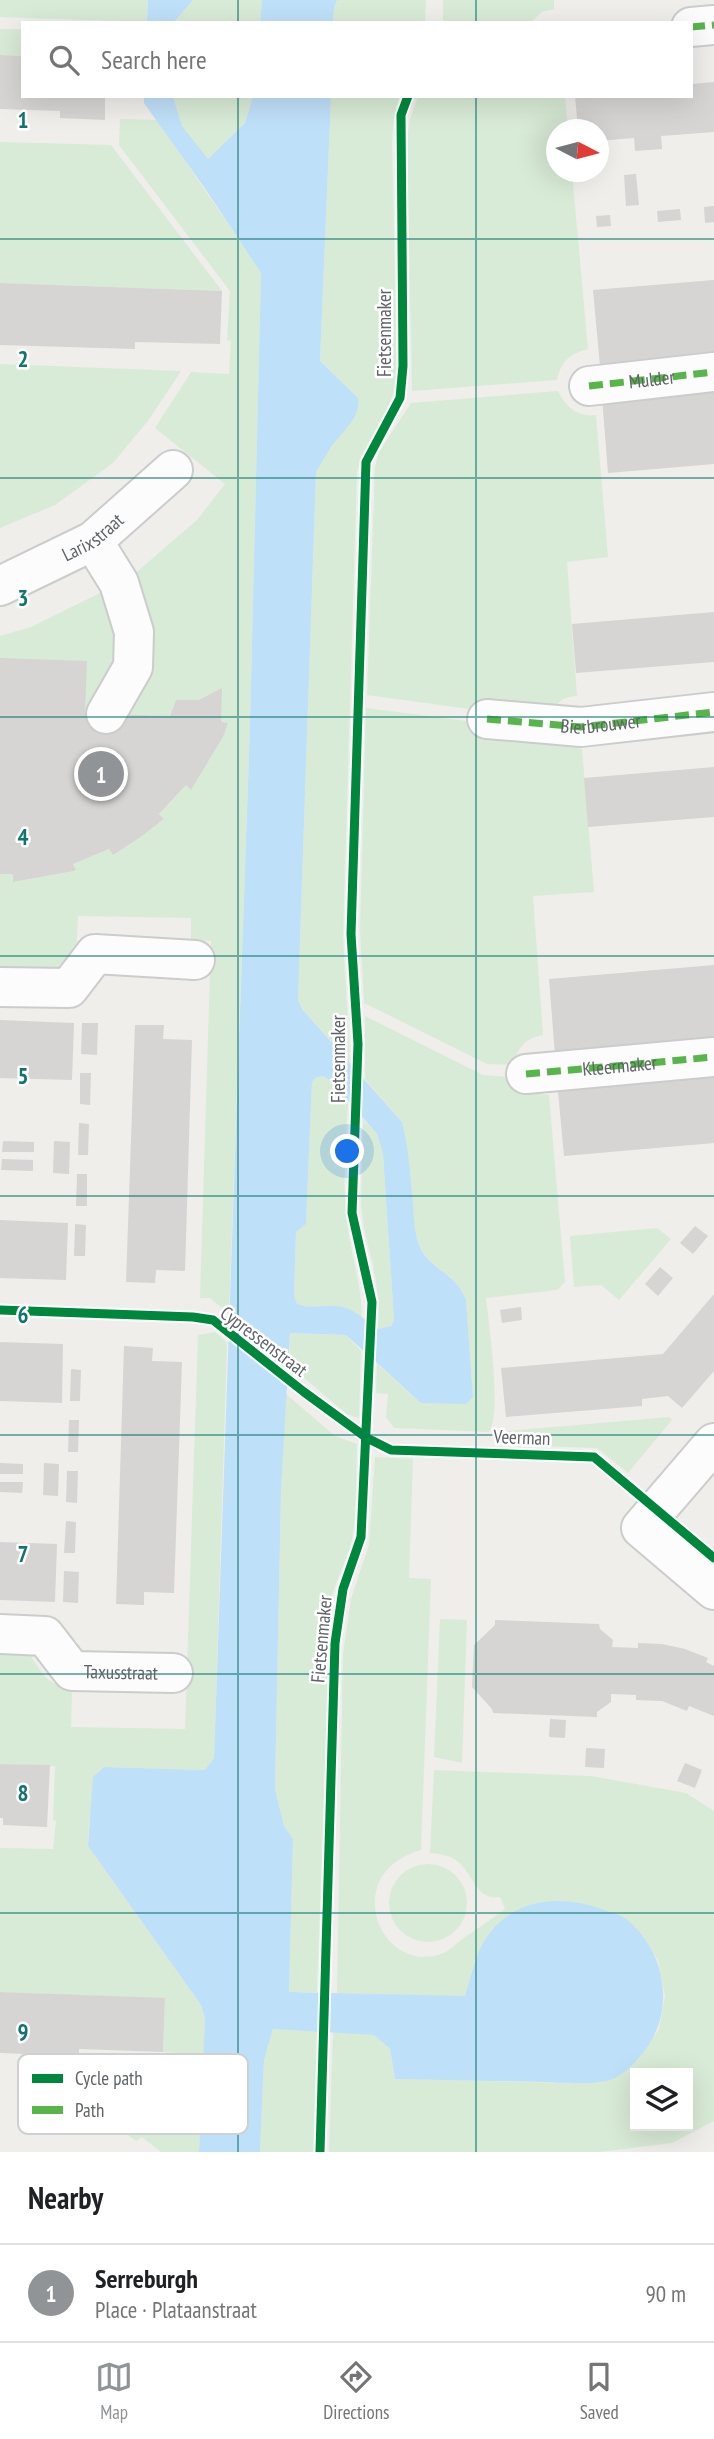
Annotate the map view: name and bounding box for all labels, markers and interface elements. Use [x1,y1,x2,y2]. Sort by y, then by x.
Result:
search box [21,21,693,98]
icon: search [45,41,83,79]
text: Search here [101,43,207,76]
text: 1 [18,105,29,134]
north arrow [546,119,609,182]
street label: Fietsenmaker [372,288,396,377]
text: 2 [18,344,29,373]
street label: Mulder [627,364,677,393]
street label: Larixstraat [58,507,129,566]
text: 3 [18,583,29,612]
street label: Bierbrouwer [560,708,643,739]
pin: 1 [78,748,124,800]
text: 4 [18,822,29,851]
street label: Fietsenmaker [326,1014,350,1103]
street label: Kleermaker [581,1050,659,1081]
text: 5 [18,1061,29,1090]
your location [330,1134,364,1168]
text: 6 [18,1300,29,1329]
street label: Cypressenstraat [216,1300,313,1382]
street label: Veerman [492,1424,551,1450]
text: 7 [18,1539,29,1568]
street label: Fietsenmaker [305,1593,337,1684]
street label: Taxusstraat [83,1659,159,1685]
text: 8 [18,1778,29,1807]
text: 9 [18,2017,29,2046]
legend [18,2054,248,2134]
text: Cycle path [75,2066,143,2090]
map controls [630,2068,693,2131]
button: layers [630,2068,693,2131]
text: Path [75,2098,104,2122]
text: Nearby [28,2178,103,2217]
text: Serreburgh [95,2262,198,2295]
text: 1 [46,2279,57,2308]
text: 90 m [645,2279,686,2308]
text: Place · Plataanstraat [95,2295,257,2324]
tab: Map [95,2358,133,2424]
tab: Directions [323,2358,389,2424]
tab: Saved [580,2358,619,2424]

